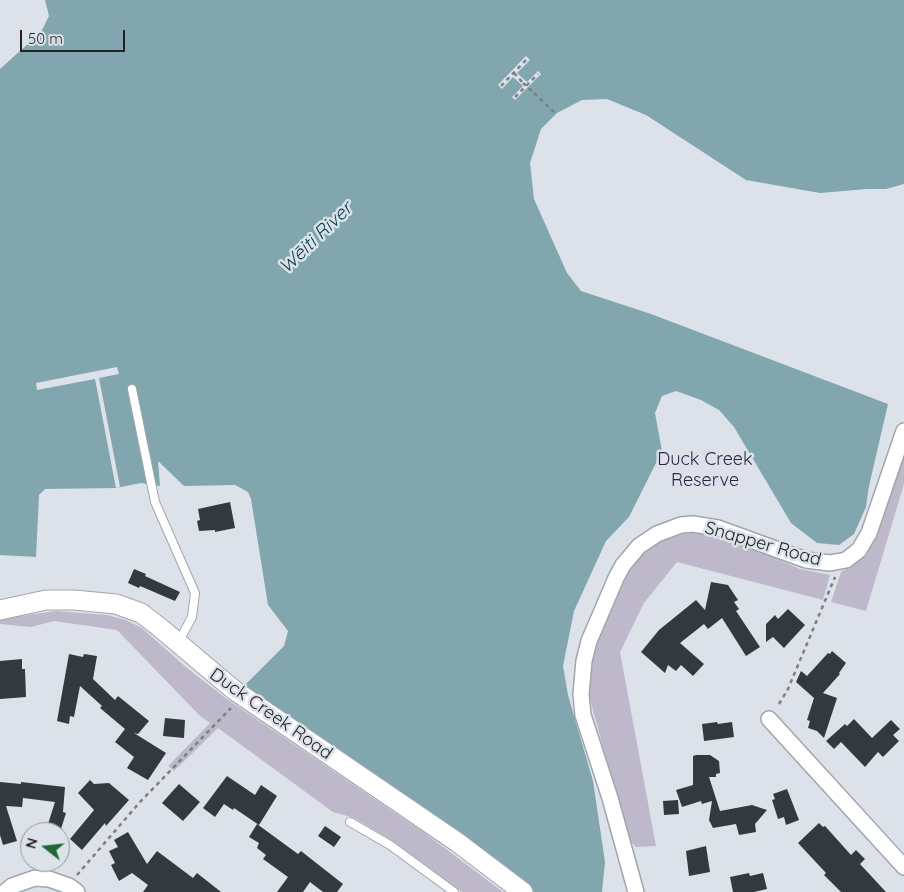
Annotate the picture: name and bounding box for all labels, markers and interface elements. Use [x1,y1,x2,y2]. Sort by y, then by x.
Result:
scale bar [22,20,128,52]
text: 50 m [28,29,63,48]
water label: Wēiti River [274,197,358,279]
park label: Duck Creek Reserve [657,449,753,492]
street label: Snapper Road [702,517,824,571]
street label: Duck Creek Road [205,664,337,764]
north arrow [20,822,70,872]
text: N [21,836,42,851]

